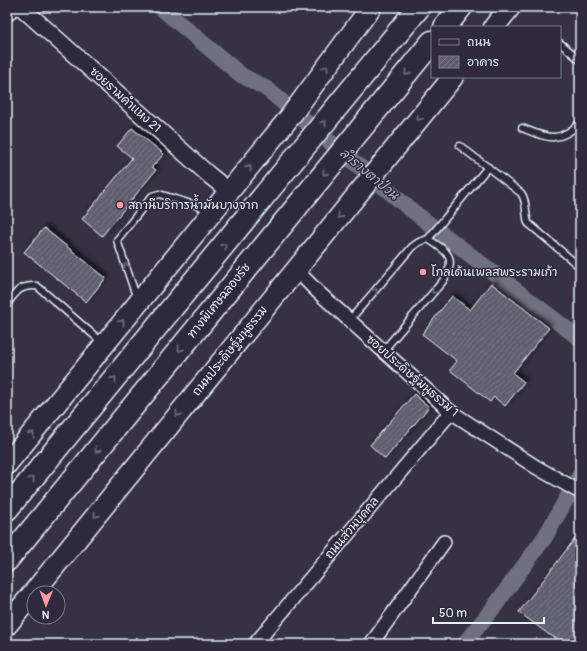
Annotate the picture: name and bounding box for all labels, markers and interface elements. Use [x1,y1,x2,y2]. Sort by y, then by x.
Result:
legend [431,26,561,78]
text: ถนน [467,35,491,50]
text: อาคาร [467,55,499,70]
street label: ซอยรามคำแหง 21 [86,64,164,136]
one-way arrow [321,65,329,72]
one-way arrow [405,68,412,75]
one-way arrow [417,113,424,121]
one-way arrow [319,121,326,128]
water label: ลำรางตาป่วน [336,144,403,204]
one-way arrow [245,165,252,172]
one-way arrow [322,168,329,175]
place label: สถานีบริการน้ำมันบางจาก [128,194,258,213]
marker: สถานีบริการน้ำมันบางจาก [115,200,125,210]
one-way arrow [337,211,344,218]
one-way arrow [219,243,226,250]
street label: ทางพิเศษฉลองรัช [184,260,254,341]
one-way arrow [122,262,131,269]
place label: โกลเด้นเพลสพระรามเก้า [431,264,557,280]
marker: โกลเด้นเพลสพระรามเก้า [418,267,428,277]
one-way arrow [432,287,439,294]
one-way arrow [370,288,377,296]
street label: ถนนประดิษฐ์มนูธรรม [188,302,272,400]
one-way arrow [118,320,125,327]
street label: ซอยประดิษฐ์มนูธรรม 1 [362,331,462,421]
one-way arrow [177,344,184,352]
one-way arrow [110,376,117,384]
one-way arrow [176,410,183,417]
one-way arrow [27,431,34,439]
one-way arrow [95,445,102,452]
one-way arrow [27,477,34,484]
street label: ถนนส่วนบุคคล [321,493,383,563]
one-way arrow [94,511,101,518]
north arrow [26,585,66,625]
scale bar [433,599,544,625]
text: 50 m [439,606,467,621]
text: N [41,608,50,621]

